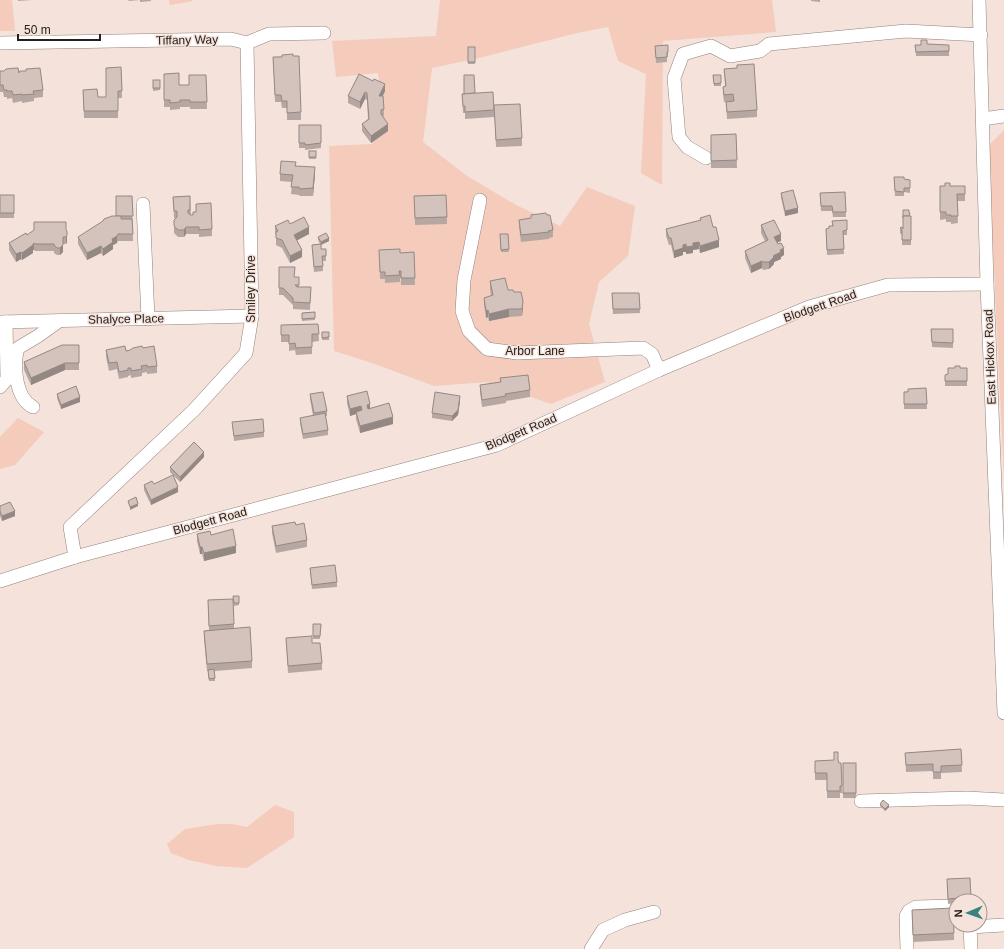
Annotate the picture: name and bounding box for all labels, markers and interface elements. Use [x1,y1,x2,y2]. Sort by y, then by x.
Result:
scale bar [18,16,100,42]
text: 50 m [24,23,51,37]
street label: Tiffany Way [156,32,218,48]
street label: Smiley Drive [244,255,258,323]
street label: Blodgett Road [782,287,858,325]
street label: East Hickox Road [981,309,999,405]
street label: Shalyce Place [88,311,164,327]
street label: Arbor Lane [505,344,565,358]
street label: Blodgett Road [483,411,559,453]
street label: Blodgett Road [171,504,249,538]
north arrow [948,893,988,933]
text: N [952,909,964,918]

